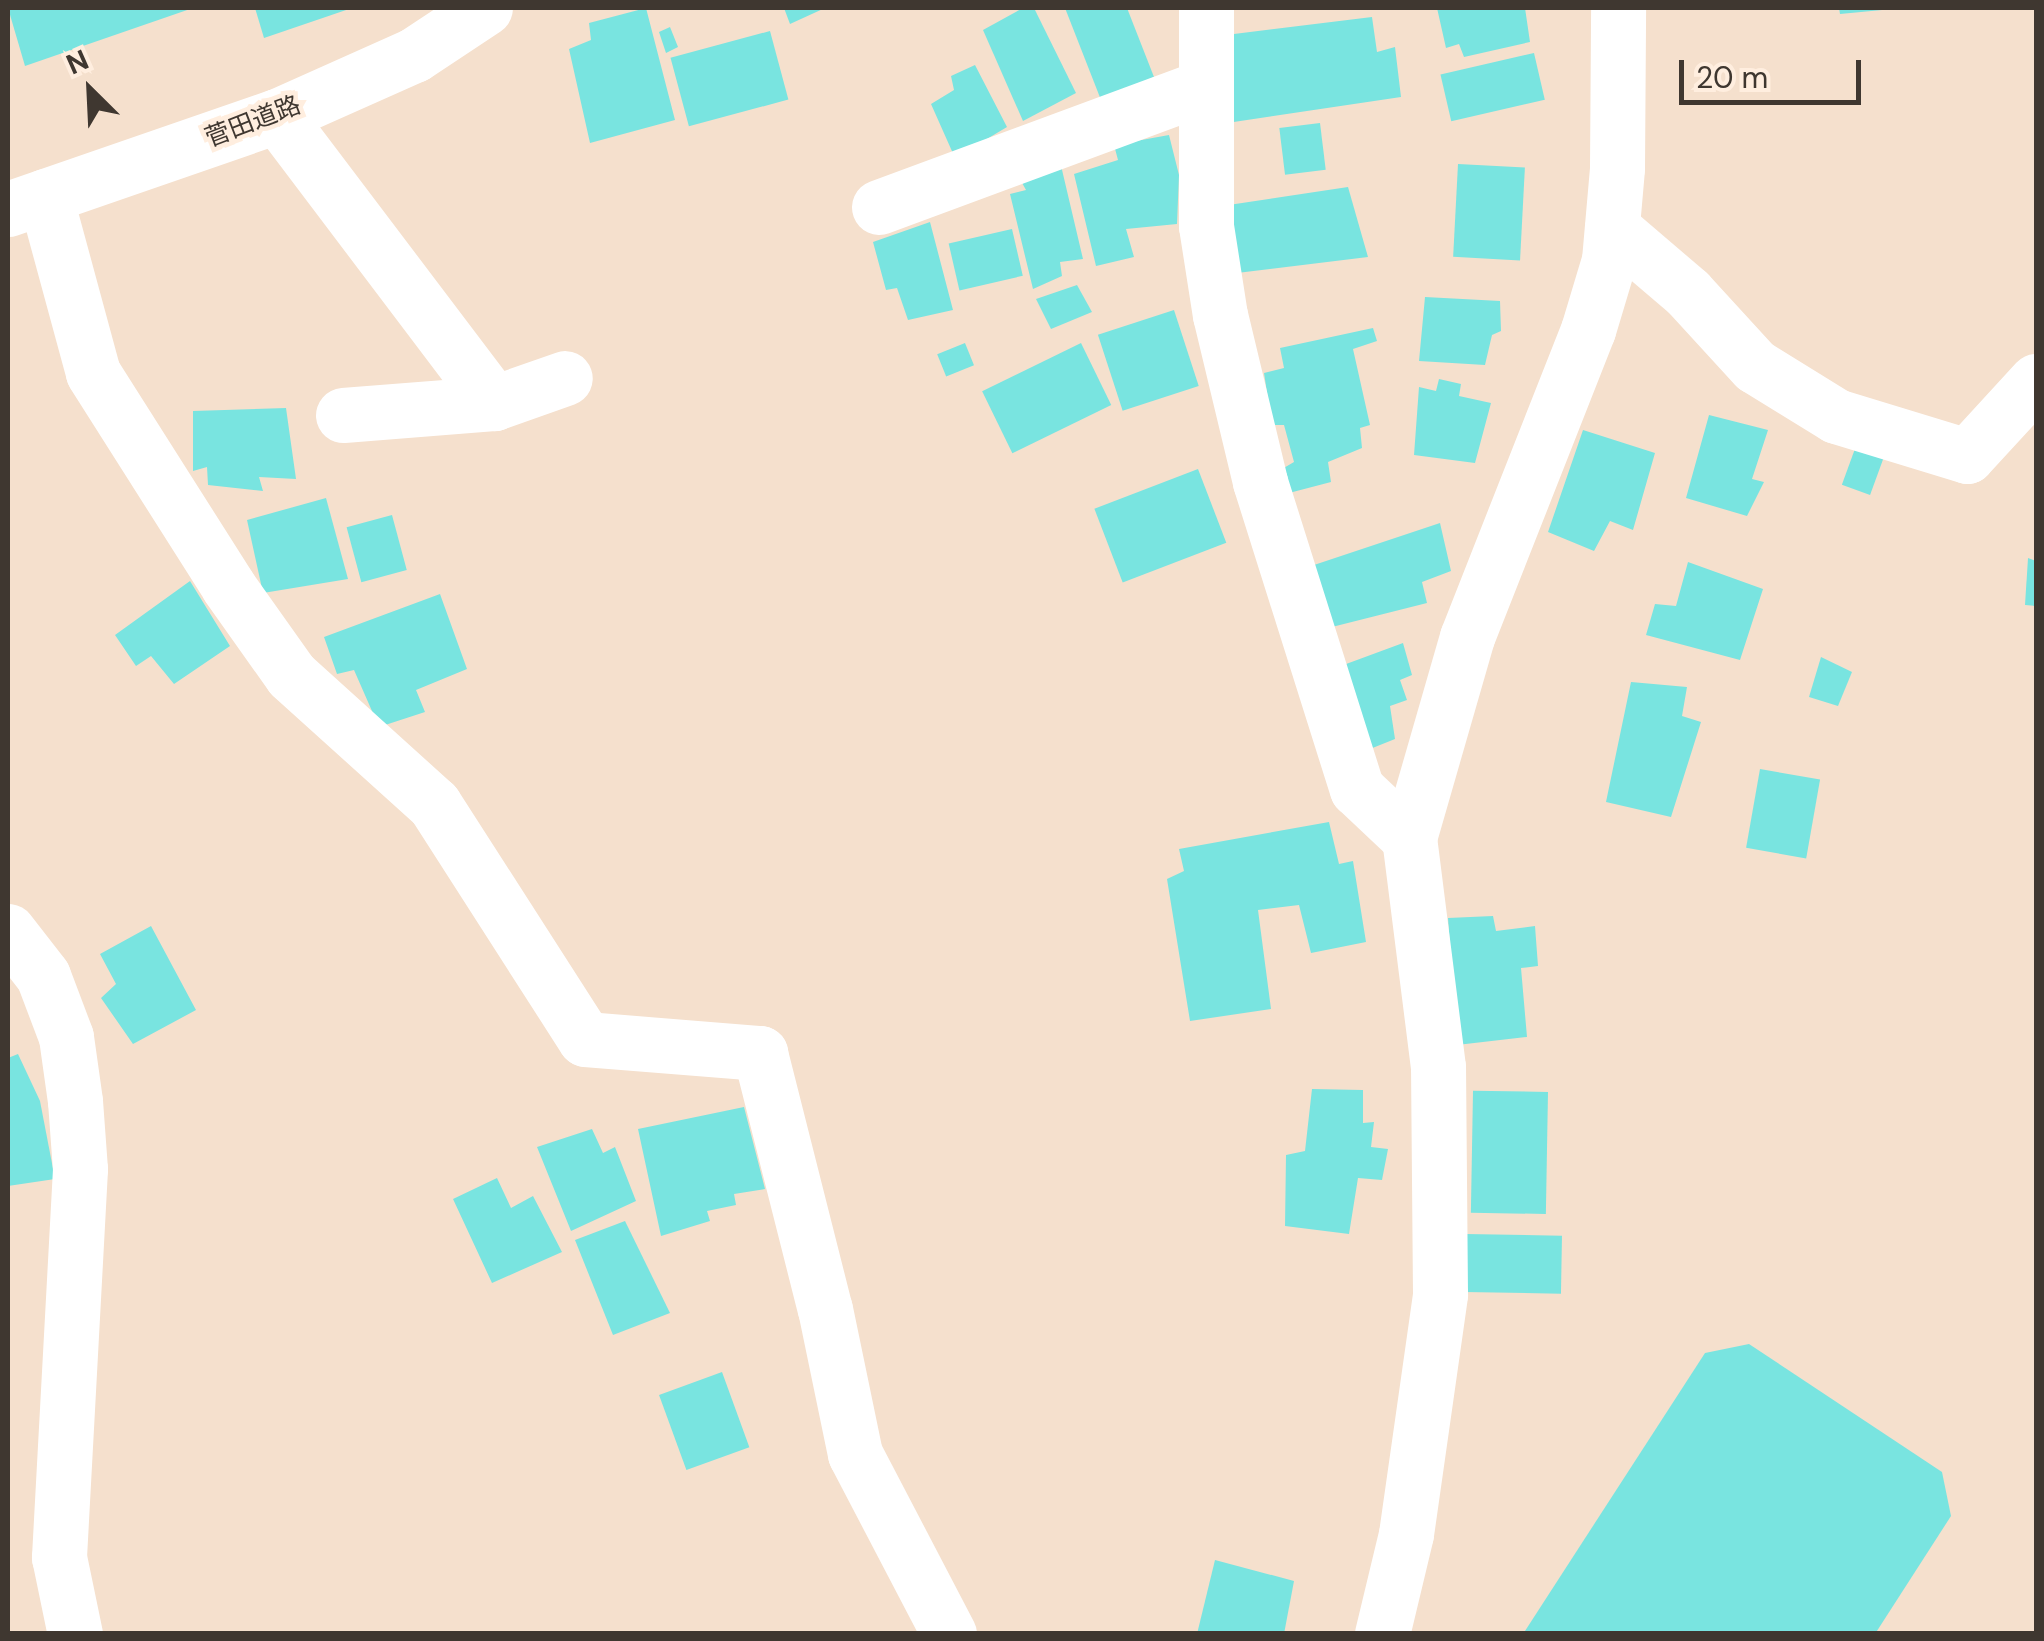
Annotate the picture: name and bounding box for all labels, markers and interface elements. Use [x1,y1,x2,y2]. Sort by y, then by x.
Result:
north arrow [40,40,140,140]
scale bar [1684,40,1866,102]
text: N [61,41,94,83]
text: 20 m [1696,58,1768,97]
street label: 菅田道路 [201,90,305,154]

